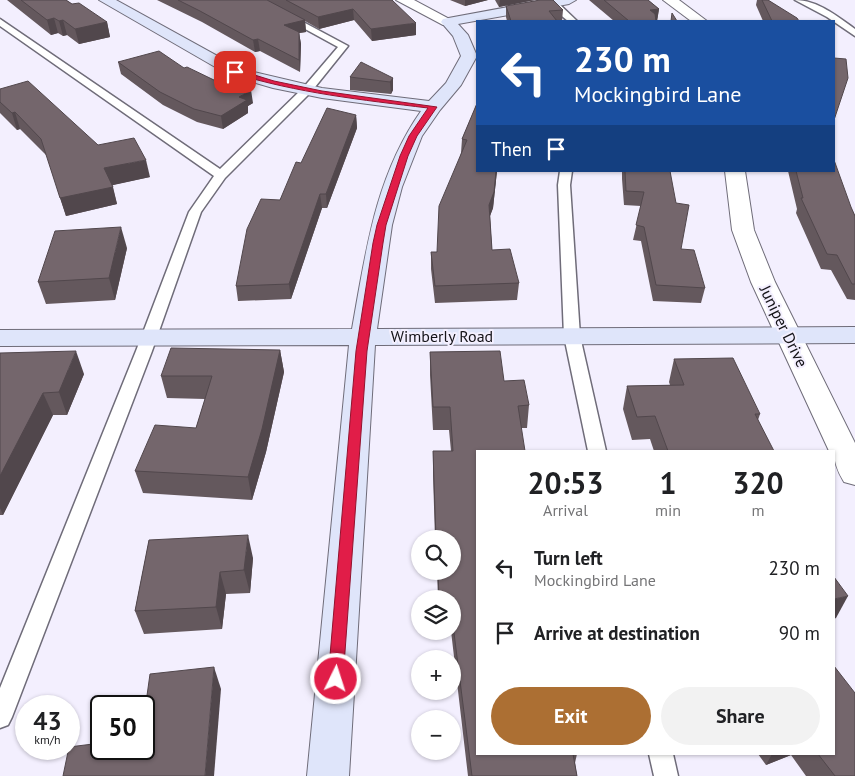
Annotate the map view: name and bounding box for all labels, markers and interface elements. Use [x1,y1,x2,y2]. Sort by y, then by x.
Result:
text: 230 m [574,36,671,82]
icon: left [491,40,556,105]
pin [214,51,256,93]
icon: arrive [221,58,249,86]
text: Mockingbird Lane [574,80,741,108]
icon: arrive [542,135,570,163]
text: Then [491,137,532,161]
street label: Juniper Drive [755,281,812,370]
street label: Wimberly Road [391,326,493,346]
text: 20:53 [527,463,604,502]
text: 1 [660,463,677,502]
text: 320 [732,463,784,502]
text: Arrival [543,500,588,520]
text: min [655,500,681,520]
text: m [752,500,765,520]
map controls [411,530,461,760]
button: search [411,530,461,580]
text: Turn left [534,546,603,570]
icon: left [491,554,519,582]
text: 230 m [768,556,820,580]
text: Mockingbird Lane [534,570,656,590]
button: layers [411,590,461,640]
icon: arrive [491,619,519,647]
text: Arrive at destination [534,621,700,645]
text: 90 m [779,621,820,645]
button: + [411,650,461,700]
position arrow [309,652,361,704]
button: Exit [491,687,651,745]
button: Share [661,687,820,745]
speed limit sign: 50 [90,695,155,760]
text: 43 [33,705,62,737]
button: − [411,710,461,760]
text: km/h [34,732,61,747]

